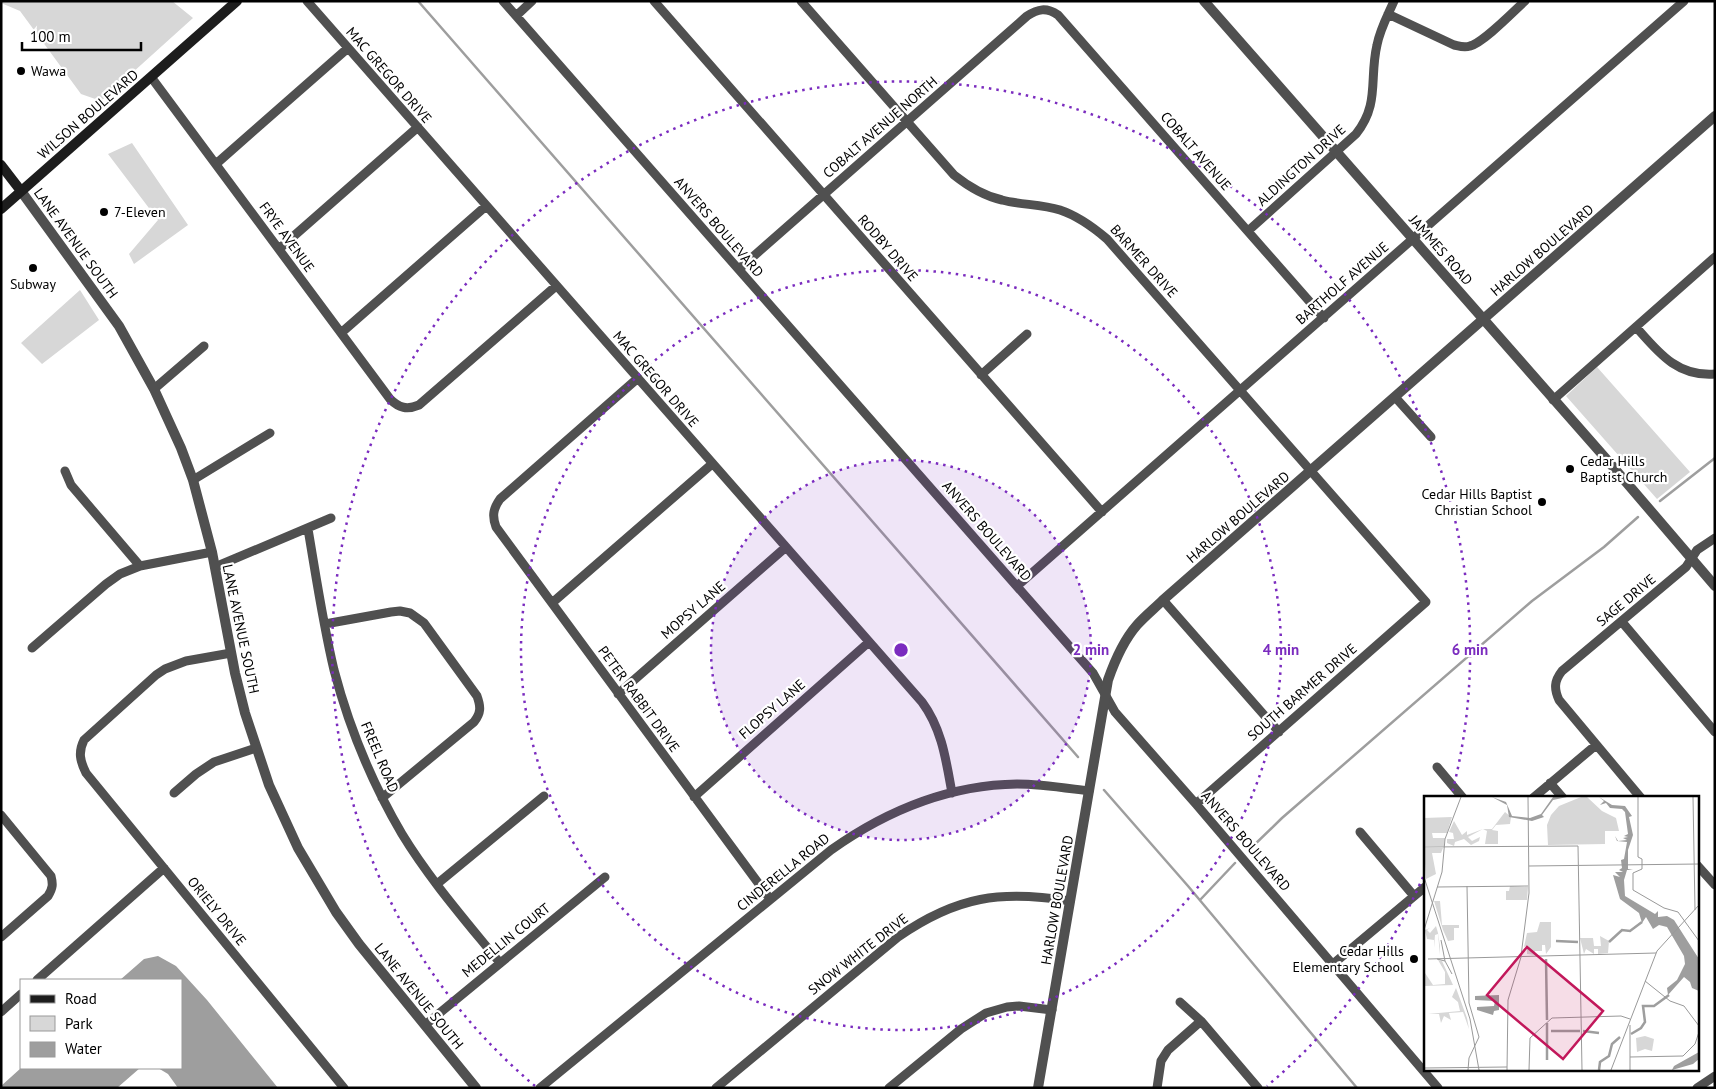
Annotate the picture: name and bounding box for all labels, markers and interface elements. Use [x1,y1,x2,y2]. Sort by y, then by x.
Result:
scale bar [22,20,141,52]
street label: MAC GREGOR DRIVE [342,23,436,127]
text: 100 m [30,27,71,46]
place label: Wawa [31,62,66,80]
marker: Wawa [15,65,27,77]
street label: WILSON BOULEVARD [34,65,142,163]
street label: COBALT AVENUE NORTH [819,72,941,182]
street label: COBALT AVENUE [1157,108,1235,194]
street label: ALDINGTON DRIVE [1253,120,1349,210]
street label: ANVERS BOULEVARD [670,173,768,281]
street label: LANE AVENUE SOUTH [30,184,122,302]
street label: FRYE AVENUE [256,198,318,276]
street label: HARLOW BOULEVARD [1487,200,1597,300]
place label: 7-Eleven [114,203,166,221]
marker: 7-Eleven [98,206,110,218]
street label: JAMMES ROAD [1405,210,1476,289]
street label: RODBY DRIVE [854,211,922,285]
street label: BARMER DRIVE [1106,221,1182,301]
street label: BARTHOLF AVENUE [1292,238,1392,328]
marker: Subway [27,262,39,274]
place label: Subway [10,275,57,293]
street label: MAC GREGOR DRIVE [609,327,703,431]
place label: Cedar Hills Baptist Church [1580,452,1668,486]
marker: Cedar Hills Baptist Church [1564,463,1576,475]
street label: HARLOW BOULEVARD [1183,467,1293,567]
street label: ANVERS BOULEVARD [938,477,1036,585]
place label: Cedar Hills Baptist Christian School [1422,485,1532,519]
marker: Cedar Hills Baptist Christian School [1536,496,1548,508]
street label: LANE AVENUE SOUTH [218,563,264,695]
street label: SAGE DRIVE [1593,570,1659,630]
street label: MOPSY LANE [657,577,729,643]
street label: SOUTH BARMER DRIVE [1243,639,1361,745]
text: 2 min [1073,640,1109,659]
text: 4 min [1263,640,1299,659]
text: 6 min [1452,640,1488,659]
centre of rings [892,641,910,659]
street label: PETER RABBIT DRIVE [594,642,684,756]
street label: FLOPSY LANE [735,675,809,743]
street label: FREEL ROAD [357,719,403,795]
street label: ANVERS BOULEVARD [1197,787,1295,895]
inset map [1424,796,1698,1072]
street label: CINDERELLA ROAD [733,829,833,915]
street label: HARLOW BOULEVARD [1037,834,1077,966]
street label: ORIELY DRIVE [184,873,250,949]
street label: MEDELLIN COURT [458,899,554,981]
street label: SNOW WHITE DRIVE [804,909,912,999]
street label: LANE AVENUE SOUTH [371,939,467,1053]
place label: Cedar Hills Elementary School [1292,942,1404,976]
marker: Cedar Hills Elementary School [1408,953,1420,965]
legend [20,979,182,1069]
text: Road [65,989,97,1008]
text: Park [65,1014,93,1033]
text: Water [65,1039,102,1058]

